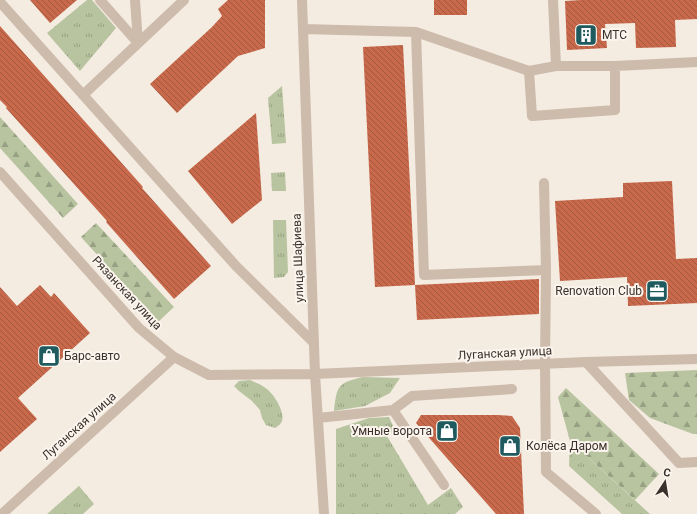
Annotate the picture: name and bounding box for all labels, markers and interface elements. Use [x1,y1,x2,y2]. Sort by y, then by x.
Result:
building icon: МТС [573,22,599,48]
place label: МТС [602,28,627,42]
street label: улица Шафиева [289,213,307,303]
street label: Рязанская улица [89,253,165,333]
office icon: Renovation Club [644,278,670,304]
place label: Renovation Club [555,284,642,298]
shop icon: Барс-авто [36,343,62,369]
street label: Луганская улица [457,344,553,362]
place label: Барс-авто [64,349,120,363]
street label: Луганская улица [39,389,119,463]
shop icon: Умные ворота [434,418,460,444]
place label: Умные ворота [351,424,432,438]
shop icon: Колёса Даром [497,433,523,459]
place label: Колёса Даром [526,439,607,453]
north arrow [645,462,685,502]
text: С [662,466,672,480]

